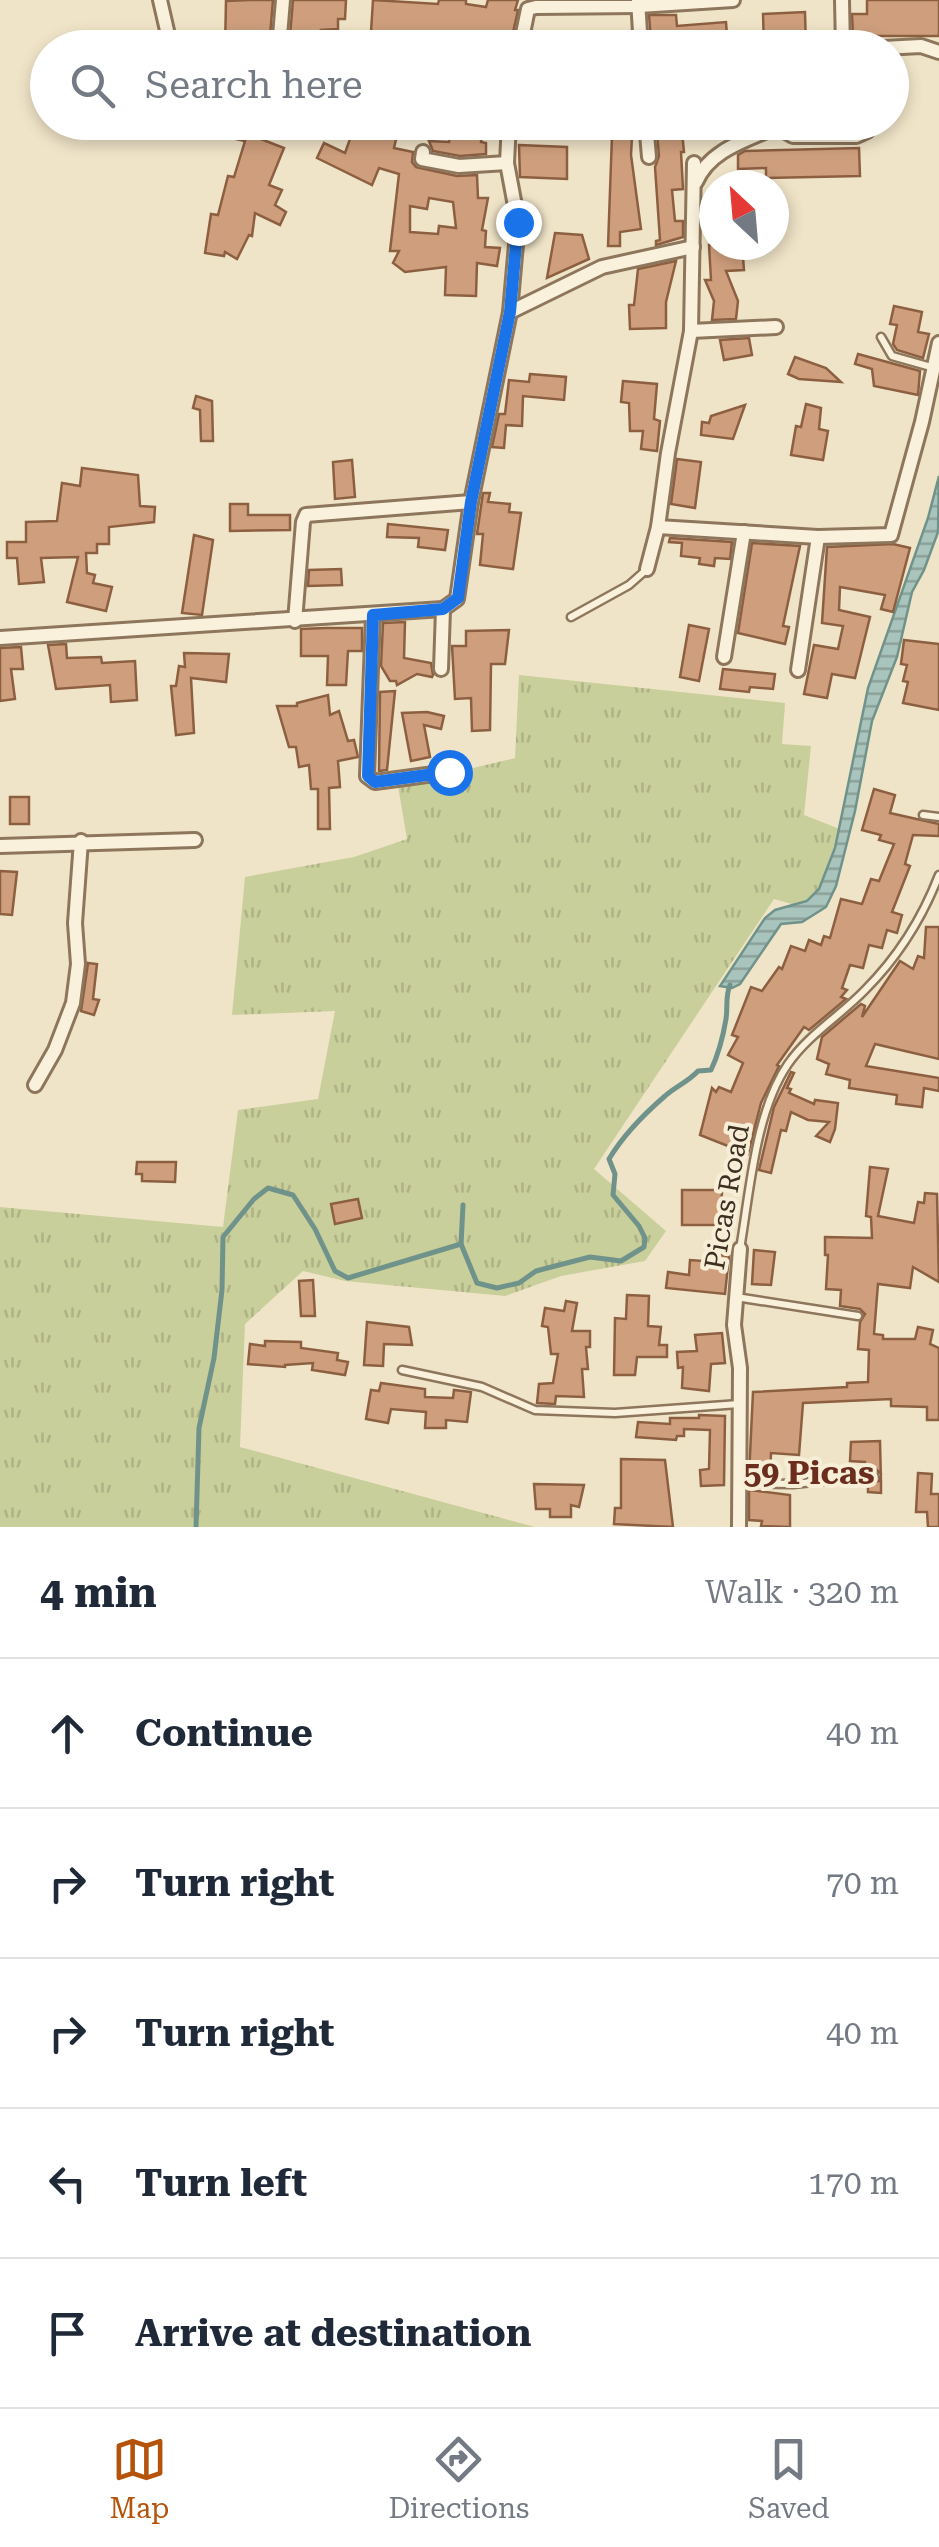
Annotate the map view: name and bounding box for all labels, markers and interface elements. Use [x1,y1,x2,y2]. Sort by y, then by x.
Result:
search box [30,30,909,140]
icon: search [65,58,120,113]
text: Search here [145,63,363,107]
north arrow [699,170,789,260]
route end [496,200,542,246]
route start [427,750,473,796]
street label: Picas Road [698,1122,756,1272]
district label: 59 Picas [743,1454,875,1492]
text: 4 min [40,1568,157,1617]
text: Walk · 320 m [705,1573,899,1611]
icon: ahead [40,1706,95,1761]
text: Continue [135,1711,313,1755]
text: 40 m [826,1714,899,1752]
icon: right [40,1856,95,1911]
text: Turn right [135,1861,334,1905]
text: 70 m [826,1864,899,1902]
icon: right [40,2006,95,2061]
text: Turn right [135,2011,334,2055]
text: 40 m [826,2014,899,2052]
icon: left [40,2156,95,2211]
text: Turn left [135,2161,307,2205]
text: 170 m [808,2164,899,2202]
icon: arrive [40,2306,95,2361]
text: Arrive at destination [135,2311,531,2355]
tab: Map [110,2432,169,2525]
tab: Directions [388,2432,529,2525]
tab: Saved [748,2432,830,2525]

